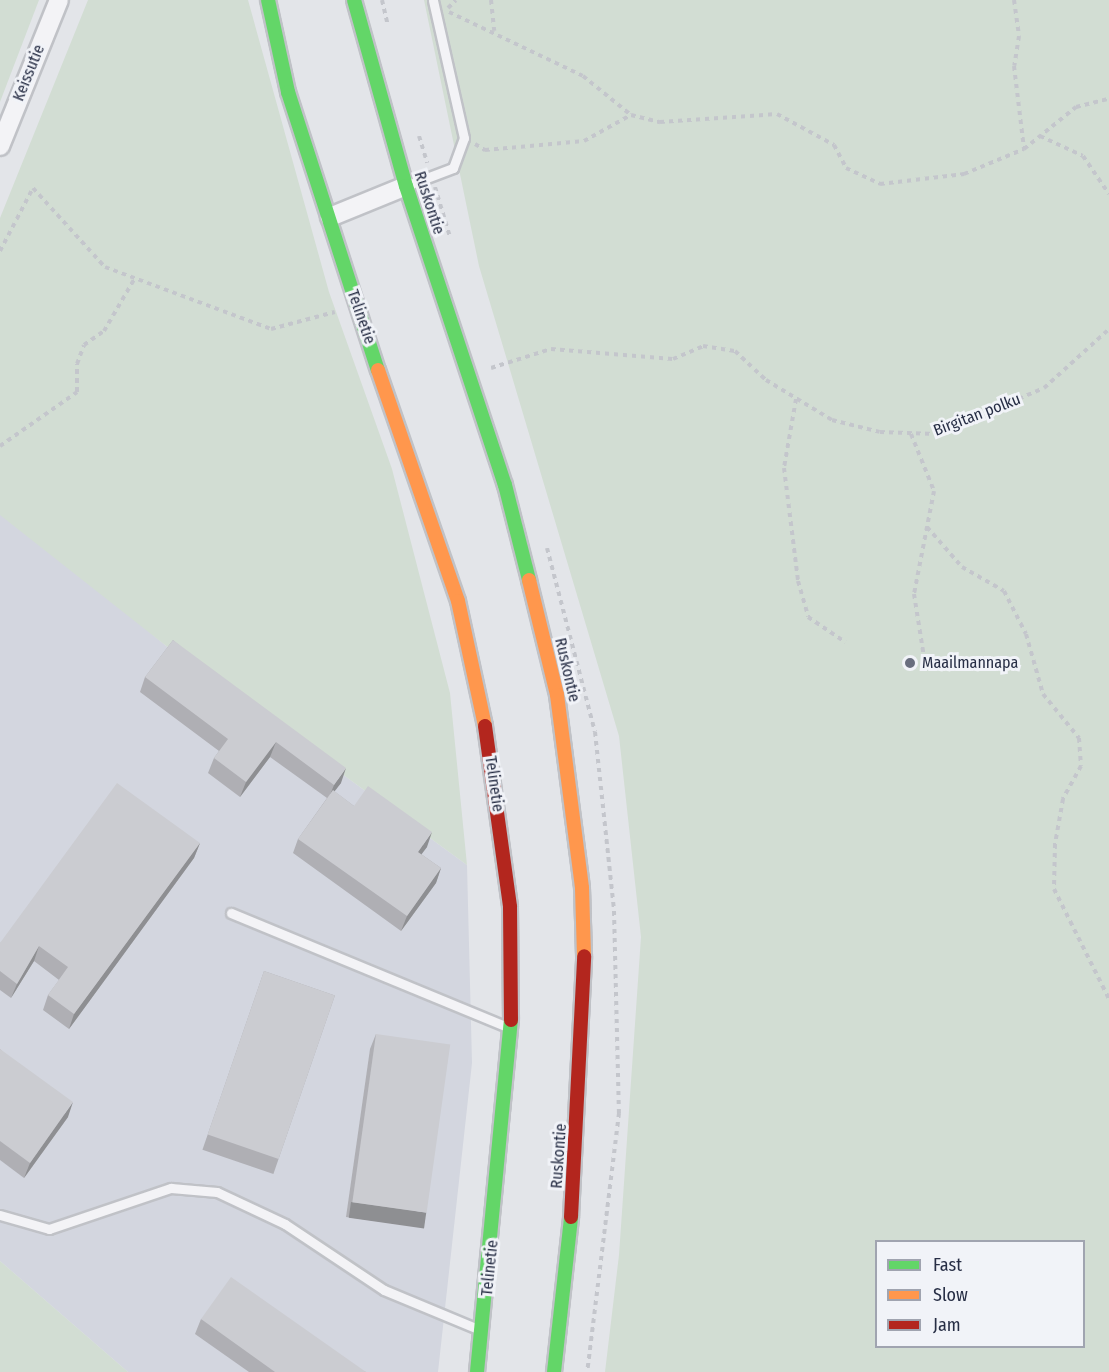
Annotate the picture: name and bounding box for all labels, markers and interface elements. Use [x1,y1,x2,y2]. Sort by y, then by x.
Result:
street label: Keissutie [9,42,49,104]
street label: Ruskontie [410,169,448,237]
street label: Telinetie [343,287,379,347]
street label: Birgitan polku [931,390,1023,440]
street label: Ruskontie [550,636,584,704]
place label: Maailmannapa [922,653,1018,673]
marker: Maailmannapa [903,656,917,670]
street label: Telinetie [481,755,507,813]
street label: Ruskontie [547,1123,571,1189]
street label: Telinetie [478,1239,502,1297]
legend [875,1240,1085,1348]
text: Fast [933,1254,962,1276]
text: Slow [933,1284,968,1306]
text: Jam [933,1314,961,1336]

